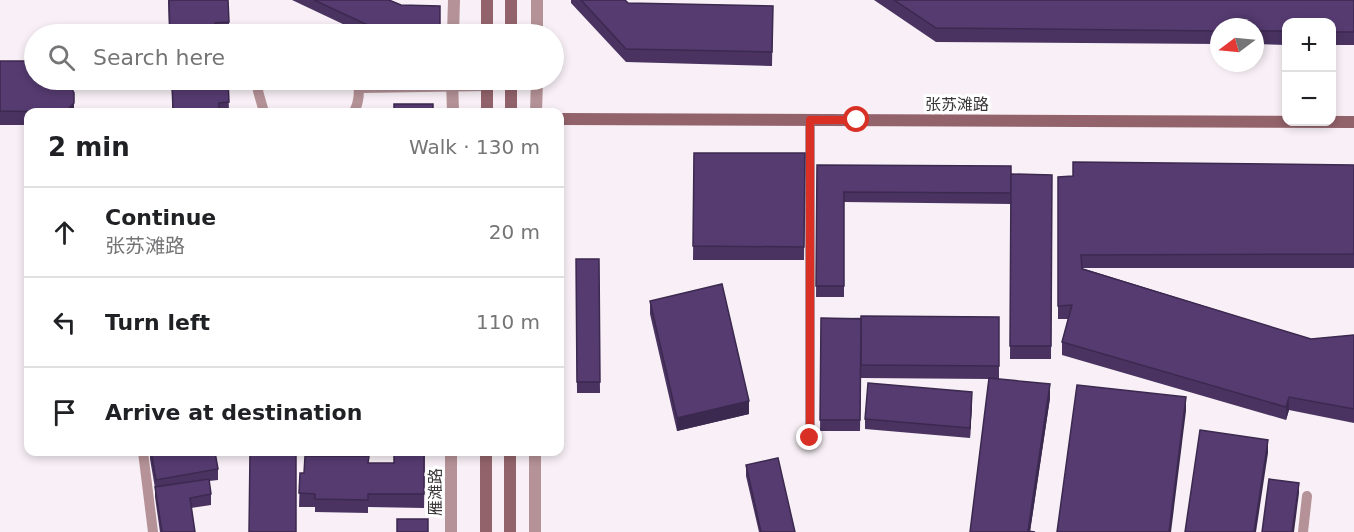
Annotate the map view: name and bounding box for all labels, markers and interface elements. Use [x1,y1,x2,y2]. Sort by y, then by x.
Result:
north arrow [1210,18,1264,72]
map controls [1282,18,1336,126]
button: + [1282,18,1336,72]
search box [24,24,564,90]
icon: search [45,41,78,74]
text: Search here [93,45,225,70]
button: − [1282,72,1336,126]
street label: 张苏滩路 [925,95,989,114]
route start [843,106,869,132]
text: 2 min [48,132,130,162]
text: Walk · 130 m [409,135,540,159]
text: Continue [105,205,216,230]
icon: ahead [48,216,81,249]
text: 20 m [489,220,540,244]
text: 张苏滩路 [105,234,185,258]
icon: left [48,306,81,339]
text: Turn left [105,310,210,335]
text: 110 m [476,310,540,334]
icon: arrive [48,396,81,429]
text: Arrive at destination [105,400,362,425]
route end [796,424,822,450]
street label: 雁滩路 [426,468,445,516]

